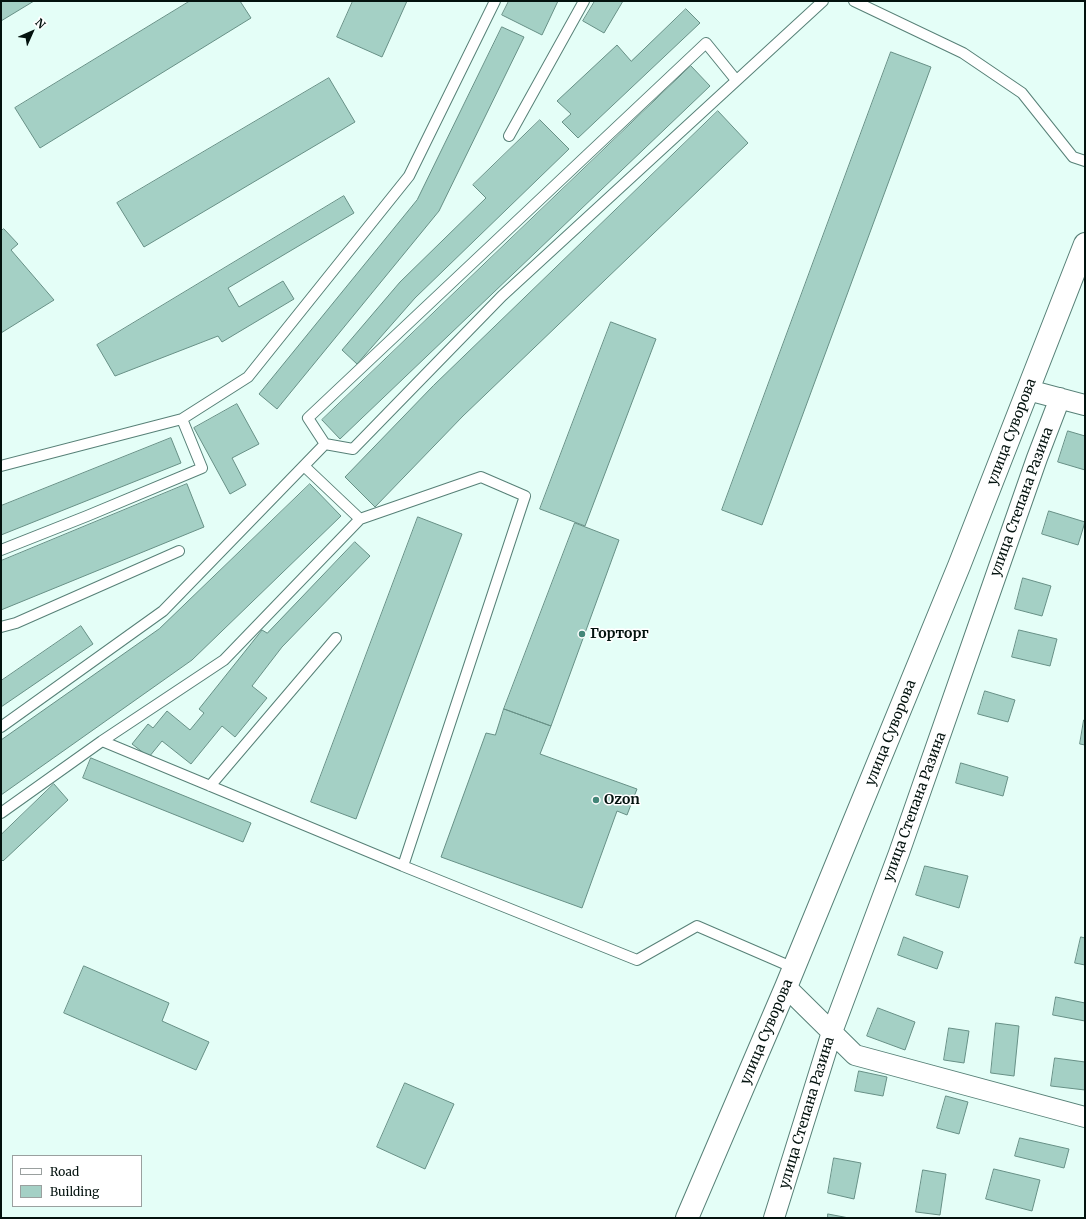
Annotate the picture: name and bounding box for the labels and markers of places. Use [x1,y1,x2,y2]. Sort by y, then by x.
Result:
place label: Горторг [590,626,649,642]
marker: Горторг [577,629,587,639]
place label: Ozon [604,792,640,808]
marker: Ozon [591,795,601,805]

